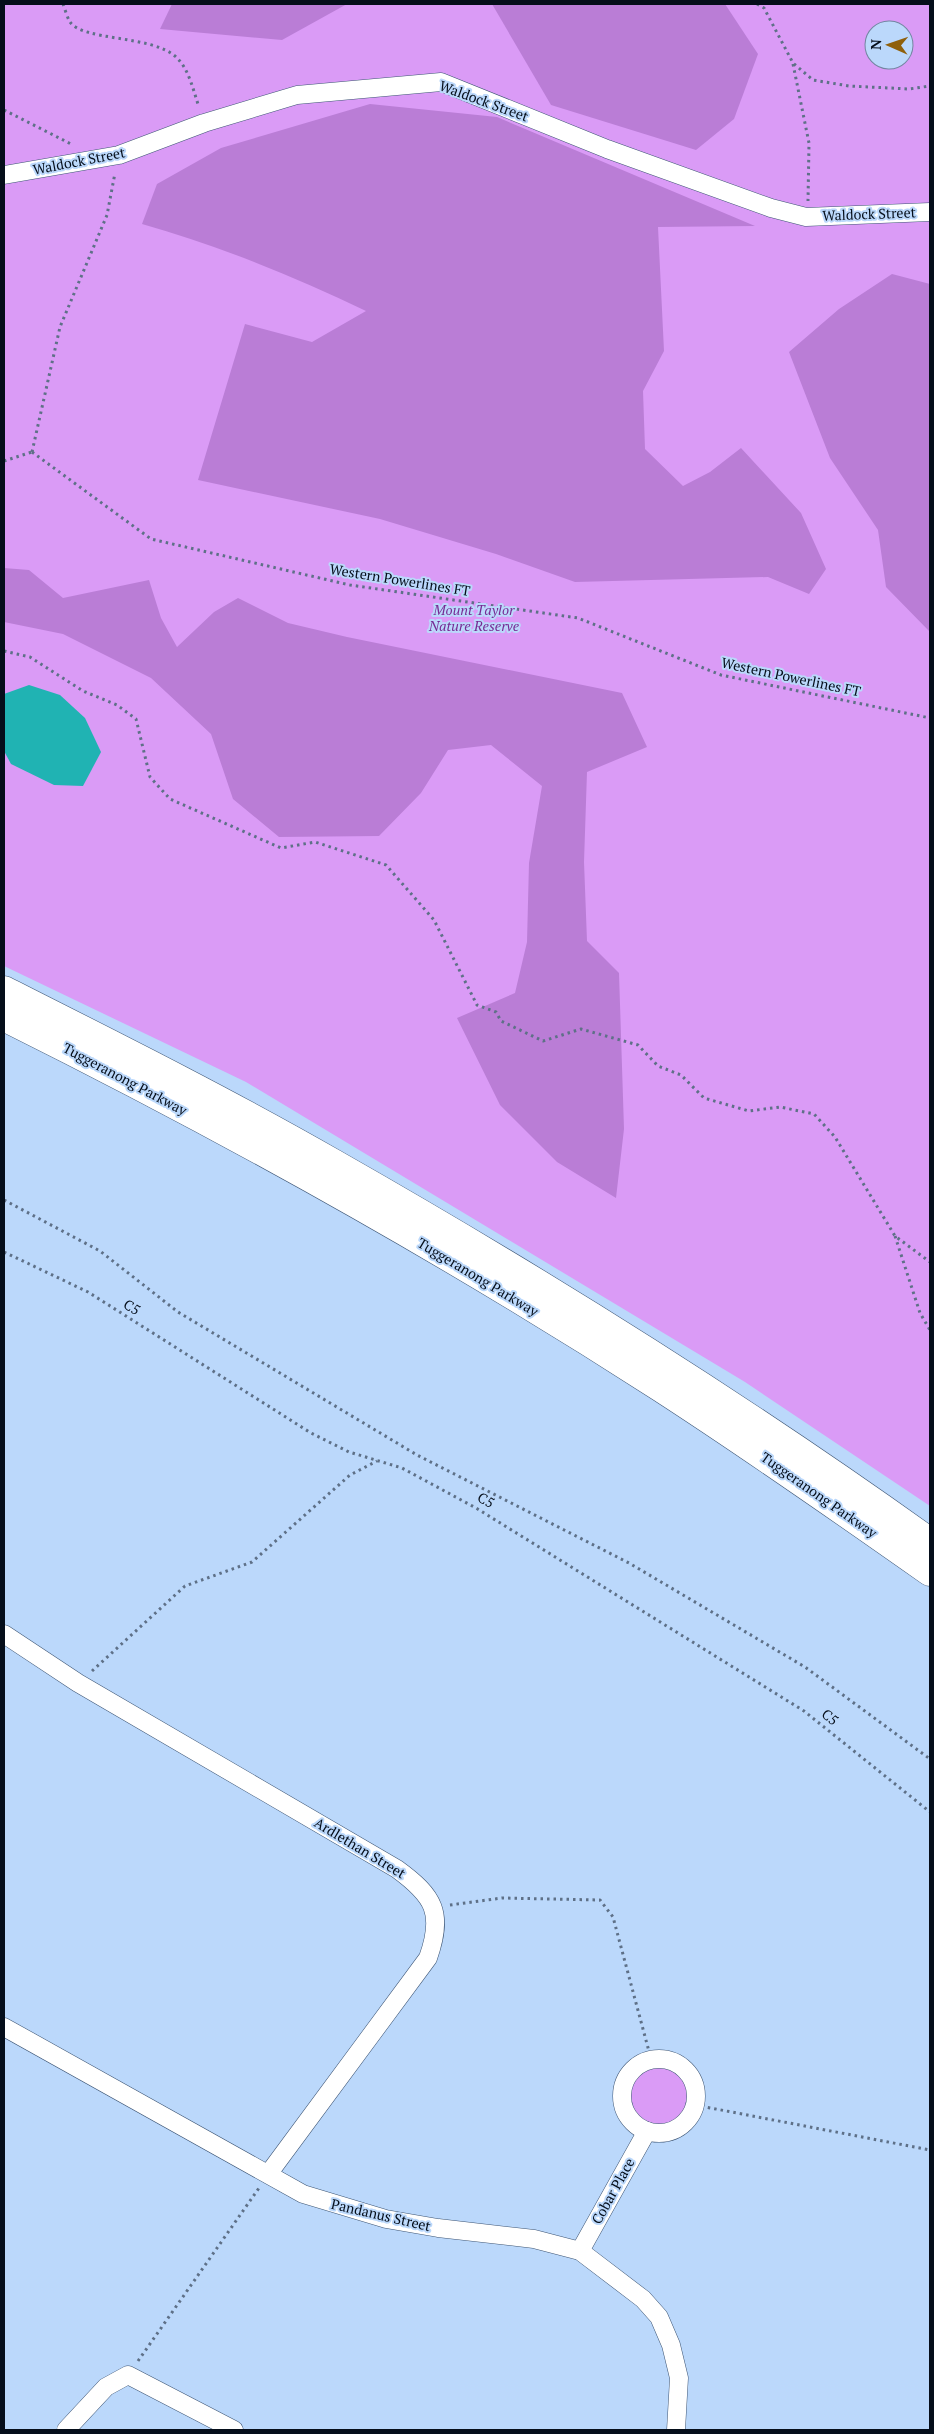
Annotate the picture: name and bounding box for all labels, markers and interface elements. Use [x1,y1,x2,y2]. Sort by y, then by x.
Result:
north arrow [864,20,914,70]
text: N [866,39,885,50]
street label: Waldock Street [437,76,532,126]
street label: Waldock Street [31,142,127,179]
street label: Waldock Street [822,202,917,225]
street label: Western Powerlines FT [328,559,472,600]
park label: Mount Taylor Nature Reserve [428,600,520,635]
street label: Western Powerlines FT [720,652,863,701]
street label: Tuggeranong Parkway [60,1038,191,1120]
street label: Tuggeranong Parkway [414,1233,543,1321]
street label: C5 [120,1294,144,1319]
street label: Tuggeranong Parkway [757,1447,882,1542]
street label: C5 [474,1487,498,1512]
street label: C5 [818,1704,843,1729]
street label: Ardlethan Street [311,1813,410,1883]
street label: Cobar Place [587,2154,639,2227]
street label: Pandanus Street [329,2194,434,2235]

